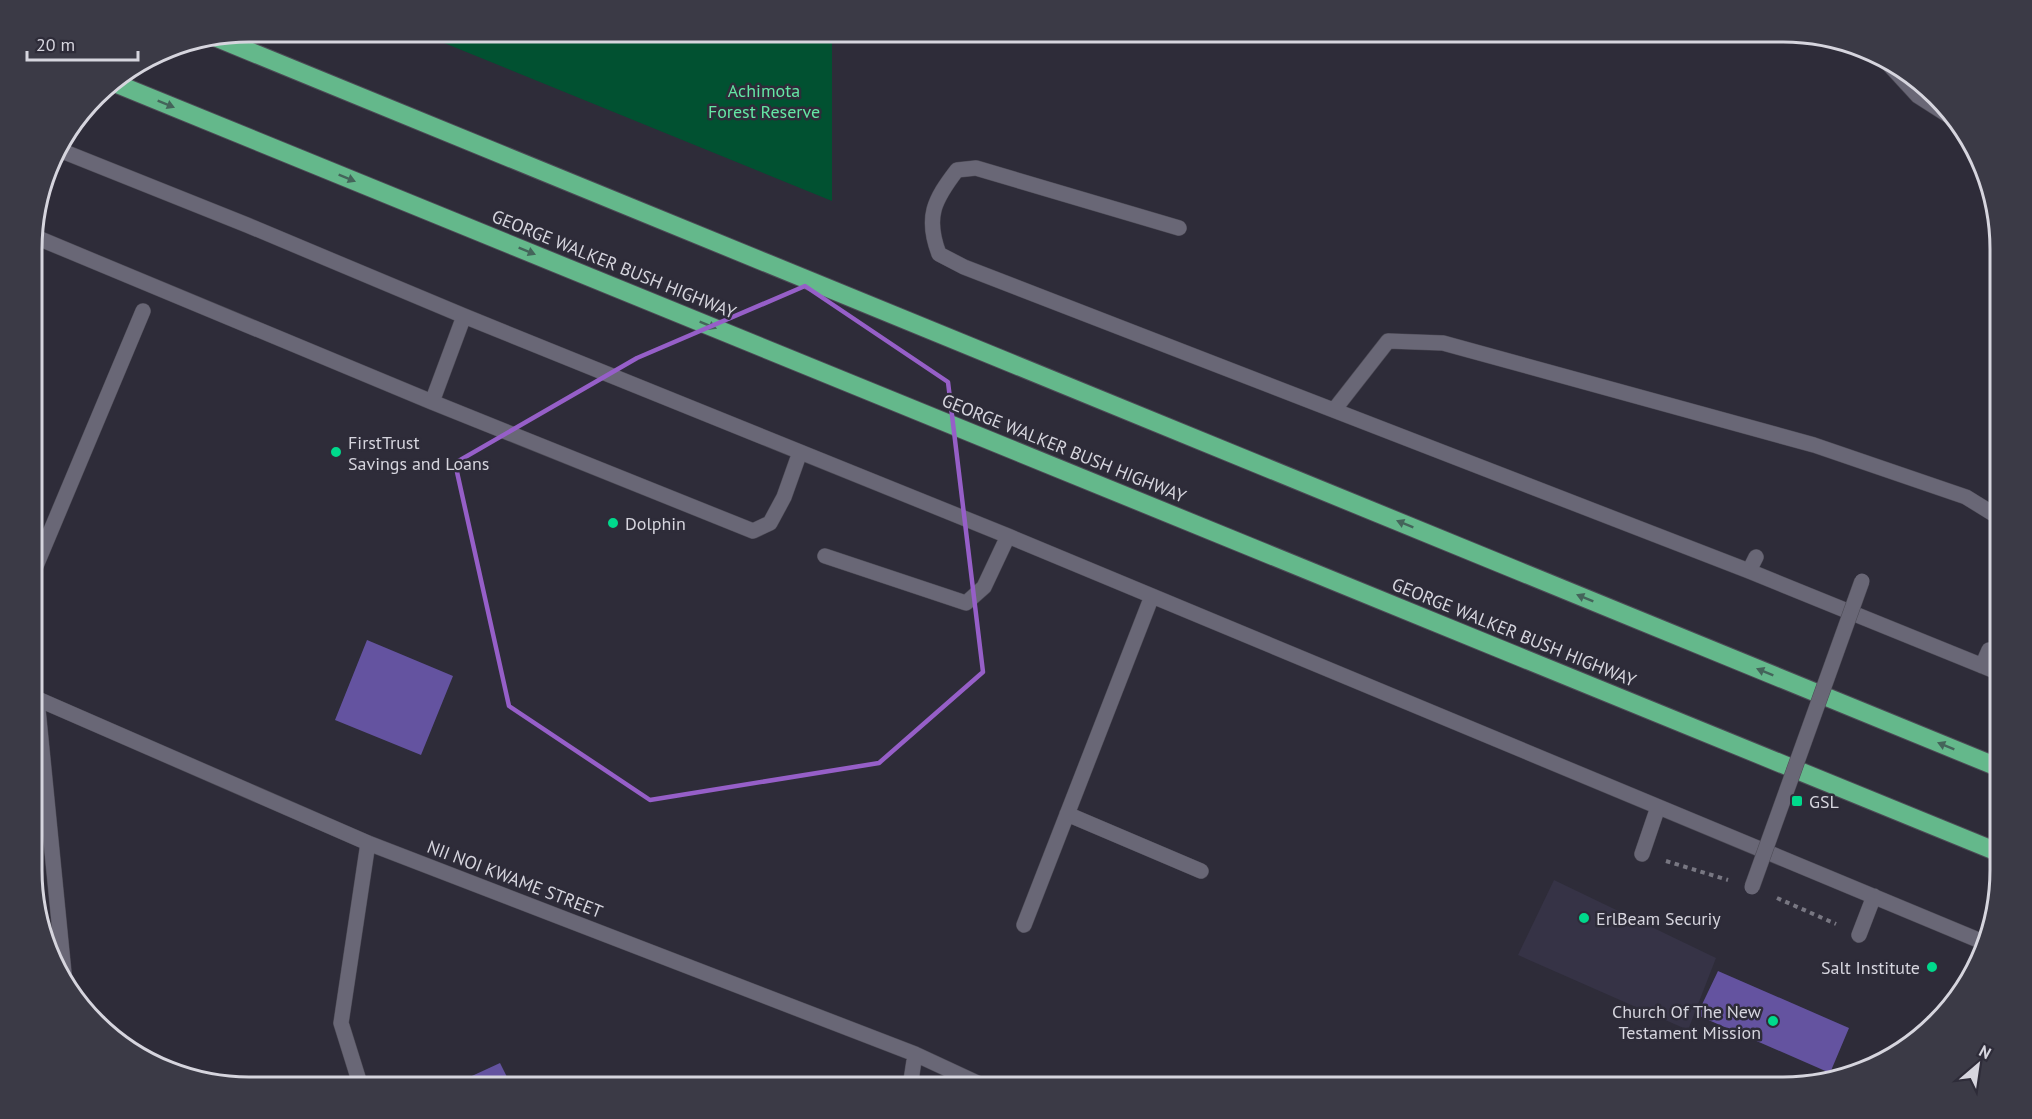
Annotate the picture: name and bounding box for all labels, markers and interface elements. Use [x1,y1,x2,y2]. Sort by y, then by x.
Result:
scale bar [27,24,138,62]
text: 20 m [36,33,75,56]
park label: Achimota Forest Reserve [708,79,820,123]
one-way arrow [157,100,175,109]
one-way arrow [338,173,356,183]
street label: GEORGE WALKER BUSH HIGHWAY [489,204,739,324]
one-way arrow [518,247,536,256]
one-way arrow [699,320,717,330]
street label: GEORGE WALKER BUSH HIGHWAY [939,388,1189,508]
place label: FirstTrust Savings and Loans [348,431,489,475]
marker: FirstTrust Savings and Loans [329,445,343,459]
place label: Dolphin [625,512,686,535]
marker: Dolphin [606,516,620,530]
one-way arrow [1395,519,1413,529]
street label: GEORGE WALKER BUSH HIGHWAY [1389,572,1639,692]
one-way arrow [1576,593,1594,602]
one-way arrow [1756,667,1774,677]
one-way arrow [1937,741,1955,750]
place label: GSL [1809,790,1839,813]
marker: GSL [1790,794,1804,808]
street label: NII NOI KWAME STREET [424,835,606,923]
place label: ErlBeam Securiy [1596,907,1721,930]
marker: ErlBeam Securiy [1577,911,1591,925]
place label: Salt Institute [1821,956,1920,979]
marker: Salt Institute [1925,960,1939,974]
place label: Church Of The New Testament Mission [1612,1000,1762,1044]
marker: Church Of The New Testament Mission [1766,1014,1780,1028]
north arrow [1948,1035,2008,1095]
text: N [1976,1041,1995,1063]

